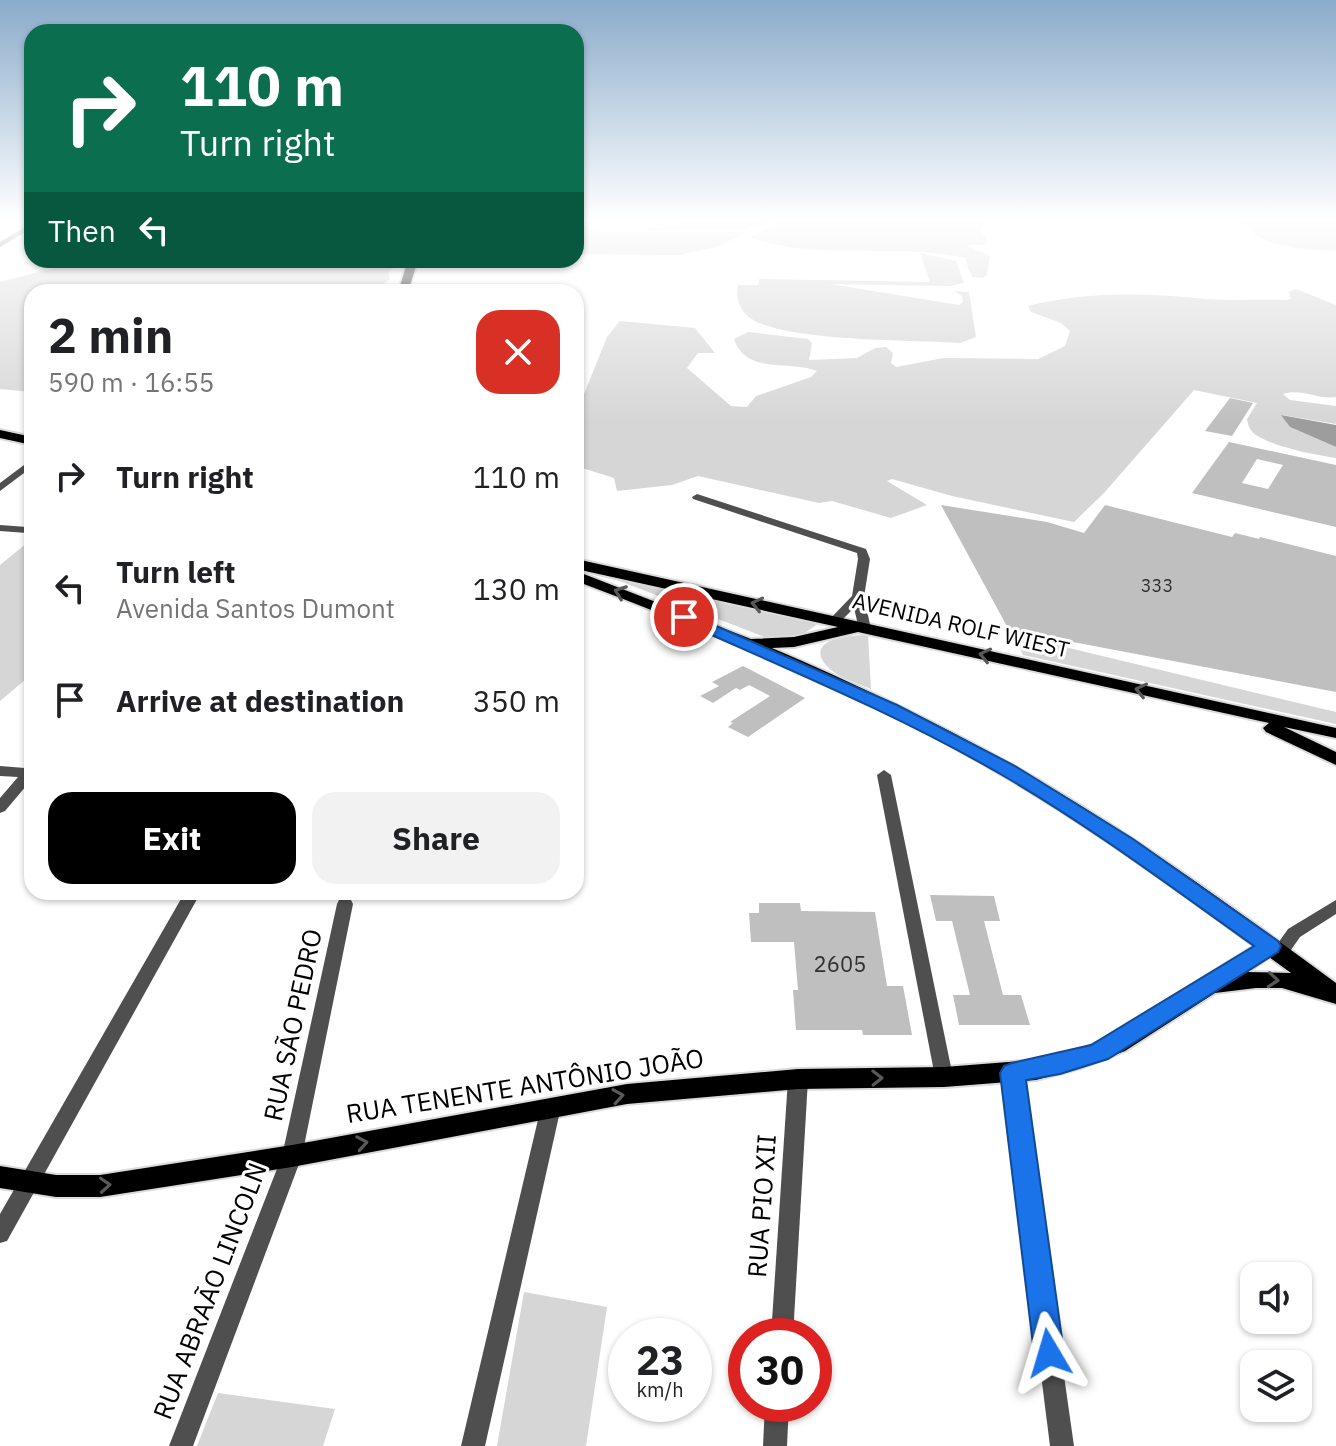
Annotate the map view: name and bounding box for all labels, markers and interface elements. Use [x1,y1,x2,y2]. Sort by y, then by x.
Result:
text: 110 m [180,49,344,121]
icon: right [48,56,152,160]
text: Turn right [180,119,336,166]
icon: left [132,208,176,252]
text: Then [48,211,116,250]
text: 2 min [48,304,173,366]
button: close [476,310,560,394]
text: 590 m · 16:55 [48,365,214,399]
icon: right [48,454,92,498]
text: Turn right [116,457,254,496]
text: 110 m [473,457,560,496]
text: Turn left [116,552,235,591]
icon: left [48,566,92,610]
text: 130 m [473,569,560,608]
house number: 333 [1141,574,1173,597]
pin [650,583,718,651]
one-way arrow [614,585,628,602]
street label: AVENIDA ROLF WIEST [850,585,1073,664]
text: Avenida Santos Dumont [116,591,395,625]
icon: arrive [662,595,706,639]
one-way arrow [751,596,765,613]
one-way arrow [979,647,992,664]
icon: arrive [48,678,92,722]
text: Arrive at destination [116,681,404,720]
text: 350 m [473,681,560,720]
one-way arrow [1135,682,1148,699]
button: Exit [48,792,296,884]
button: Share [312,792,560,884]
street label: RUA SÃO PEDRO [255,926,329,1124]
house number: 2605 [814,949,866,978]
one-way arrow [1267,971,1280,988]
street label: RUA TENENTE ANTÔNIO JOÃO [344,1040,706,1130]
one-way arrow [871,1069,884,1087]
one-way arrow [611,1088,624,1105]
street label: RUA PIO XII [739,1133,783,1279]
one-way arrow [355,1136,369,1153]
street label: RUA ABRAÃO LINCOLN [144,1158,274,1424]
one-way arrow [99,1177,112,1194]
map controls [1240,1262,1312,1422]
button: sound [1240,1262,1312,1334]
position arrow [1007,1311,1091,1395]
speed limit sign: 30 [728,1318,832,1422]
text: 23 [636,1334,684,1386]
button: layers [1240,1350,1312,1422]
text: km/h [636,1376,684,1403]

